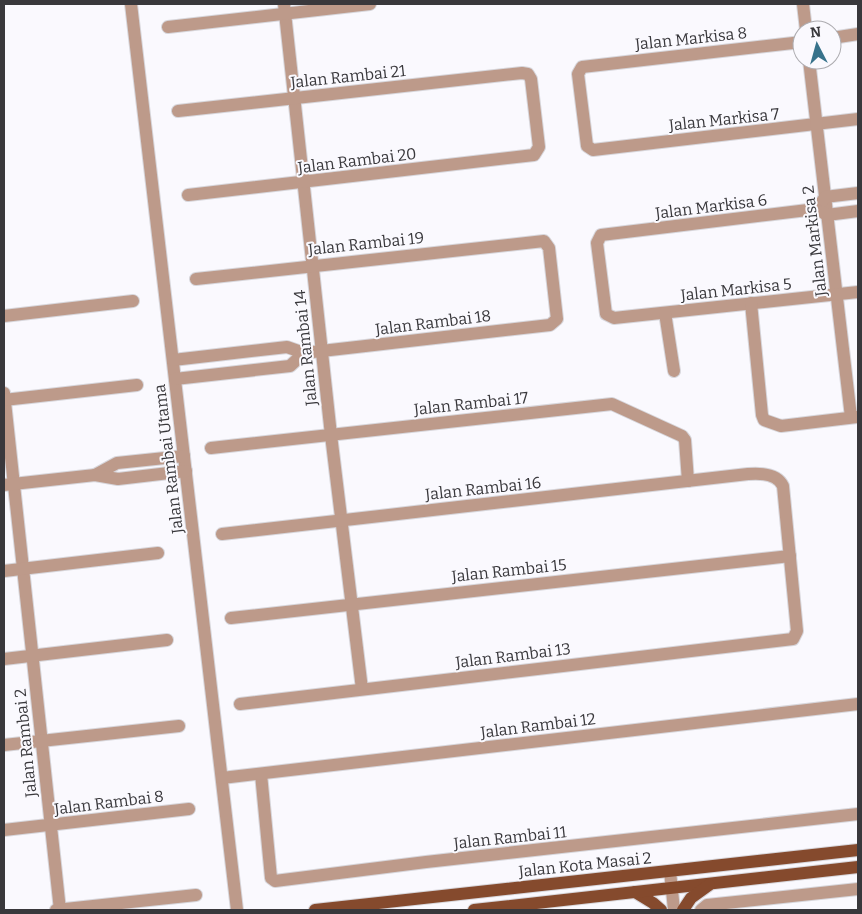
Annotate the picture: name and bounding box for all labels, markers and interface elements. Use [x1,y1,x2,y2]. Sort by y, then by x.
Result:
north arrow [792,20,842,70]
street label: Jalan Markisa 8 [633,23,748,54]
text: N [809,24,822,42]
street label: Jalan Rambai 21 [289,61,407,92]
street label: Jalan Markisa 7 [667,104,780,135]
street label: Jalan Rambai 20 [296,144,417,177]
street label: Jalan Markisa 2 [798,184,831,298]
street label: Jalan Markisa 6 [653,190,768,223]
street label: Jalan Rambai 19 [306,228,425,259]
street label: Jalan Markisa 5 [679,274,792,305]
street label: Jalan Rambai 14 [290,288,321,408]
street label: Jalan Rambai 18 [373,306,492,339]
street label: Jalan Rambai Utama [150,383,187,536]
street label: Jalan Rambai 17 [412,388,529,419]
street label: Jalan Rambai 16 [423,473,542,504]
street label: Jalan Rambai 15 [450,555,567,586]
street label: Jalan Rambai 13 [453,639,572,672]
street label: Jalan Rambai 2 [10,688,41,799]
street label: Jalan Rambai 12 [479,709,597,742]
street label: Jalan Rambai 8 [52,786,165,819]
street label: Jalan Rambai 11 [452,822,568,853]
street label: Jalan Kota Masai 2 [517,848,652,881]

